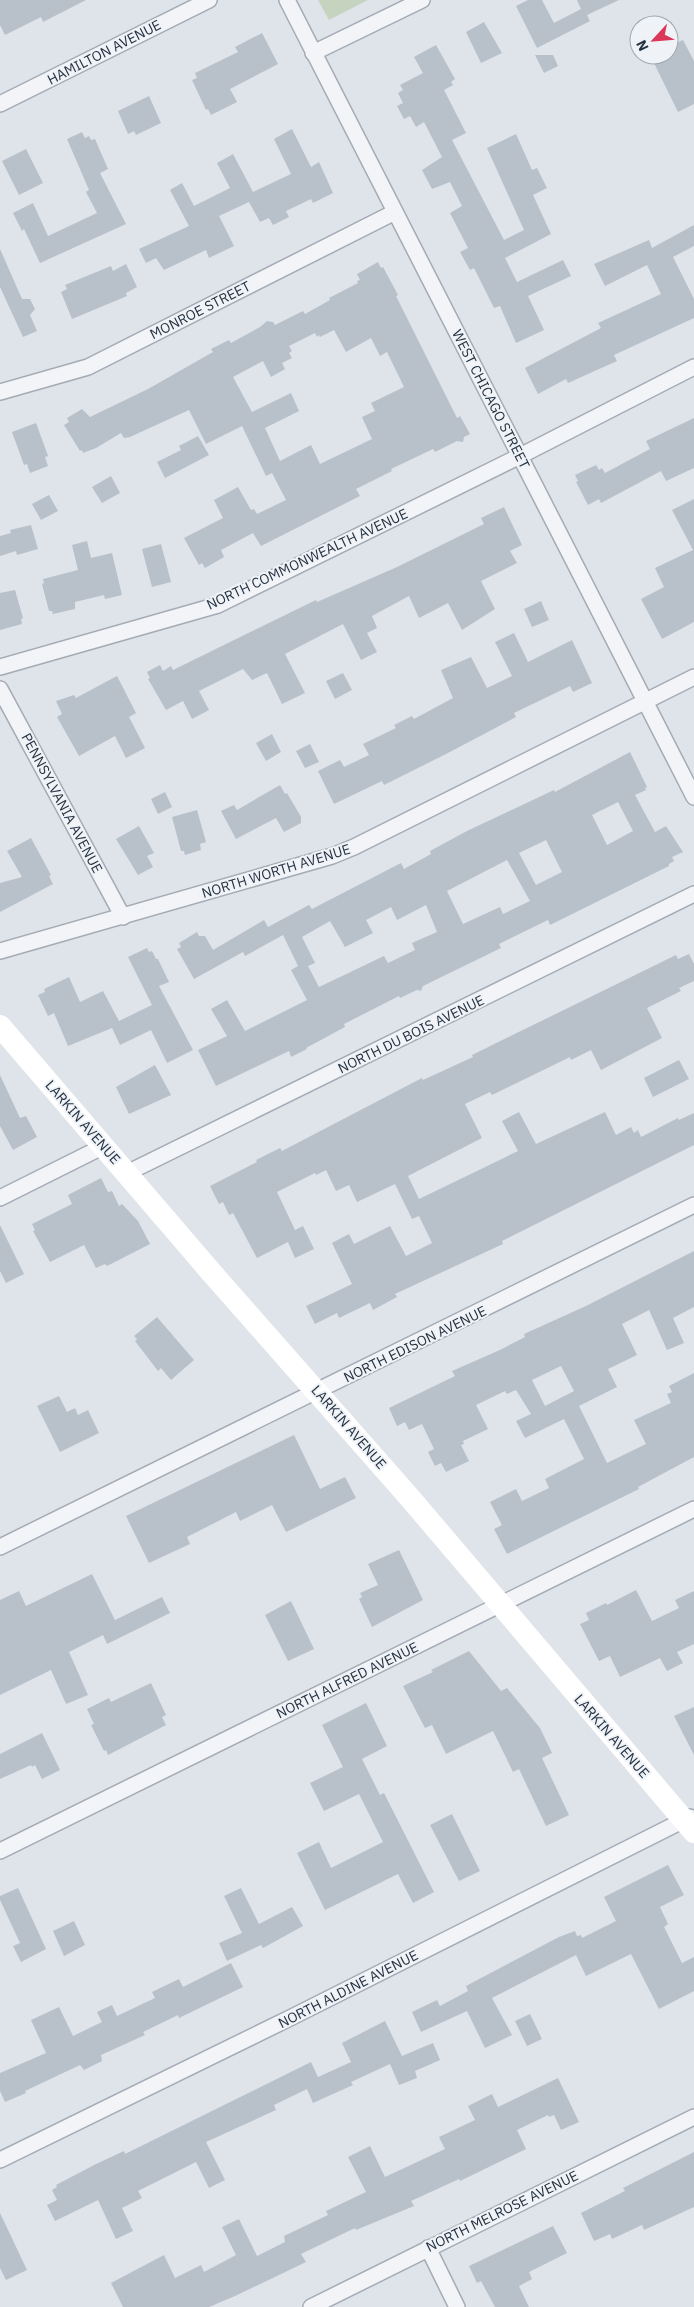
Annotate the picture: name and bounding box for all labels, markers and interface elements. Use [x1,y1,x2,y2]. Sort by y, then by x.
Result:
north arrow [629,15,679,65]
street label: HAMILTON AVENUE [44,16,164,88]
text: N [632,37,653,54]
street label: MONROE STREET [147,277,253,343]
street label: WEST CHICAGO STREET [448,326,534,472]
street label: NORTH COMMONWEALTH AVENUE [203,504,411,614]
street label: PENNSYLVANIA AVENUE [17,730,107,876]
street label: NORTH WORTH AVENUE [199,840,353,902]
street label: NORTH DU BOIS AVENUE [335,991,487,1077]
street label: LARKIN AVENUE [42,1076,124,1168]
street label: NORTH EDISON AVENUE [341,1302,489,1386]
street label: LARKIN AVENUE [308,1381,390,1473]
street label: NORTH ALFRED AVENUE [273,1638,421,1722]
street label: LARKIN AVENUE [571,1690,653,1782]
street label: NORTH ALDINE AVENUE [275,1946,421,2032]
street label: NORTH MELROSE AVENUE [423,2166,581,2256]

